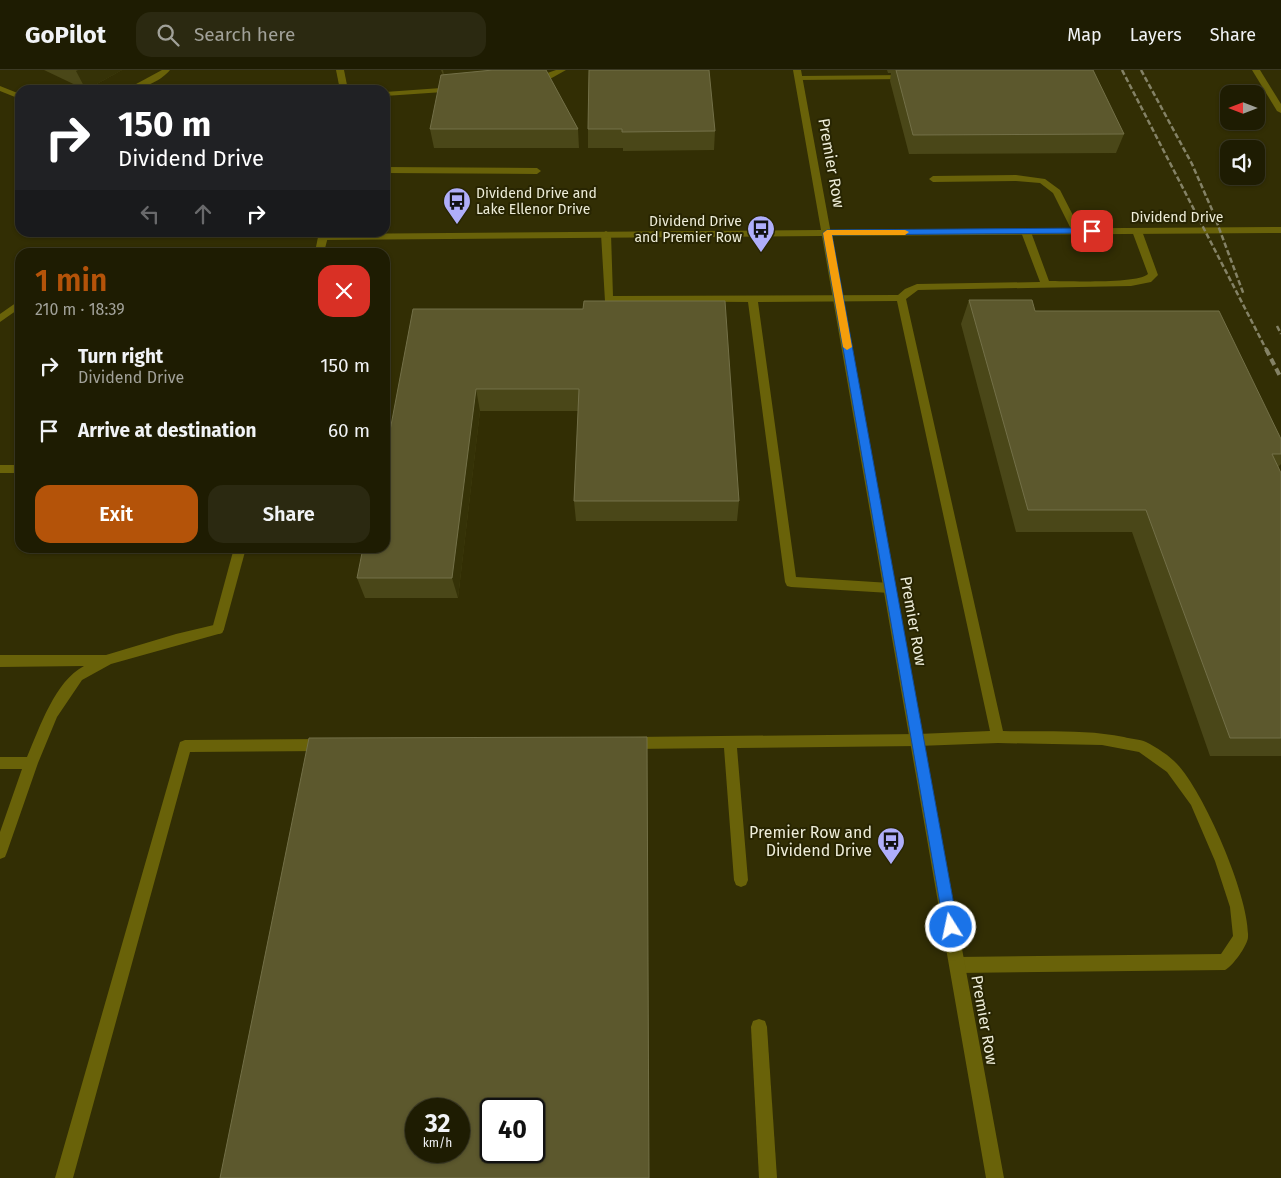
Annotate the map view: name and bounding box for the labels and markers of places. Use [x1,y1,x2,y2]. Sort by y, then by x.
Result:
place label: Dividend Drive and Lake Ellenor Drive [476,185,597,218]
bus stop icon: Dividend Drive and Lake Ellenor Drive [442,186,472,225]
pin [1071,210,1113,252]
place label: Dividend Drive and Premier Row [634,213,742,246]
bus stop icon: Dividend Drive and Premier Row [746,214,776,253]
place label: Premier Row and Dividend Drive [749,823,872,860]
bus stop icon: Premier Row and Dividend Drive [876,826,906,865]

